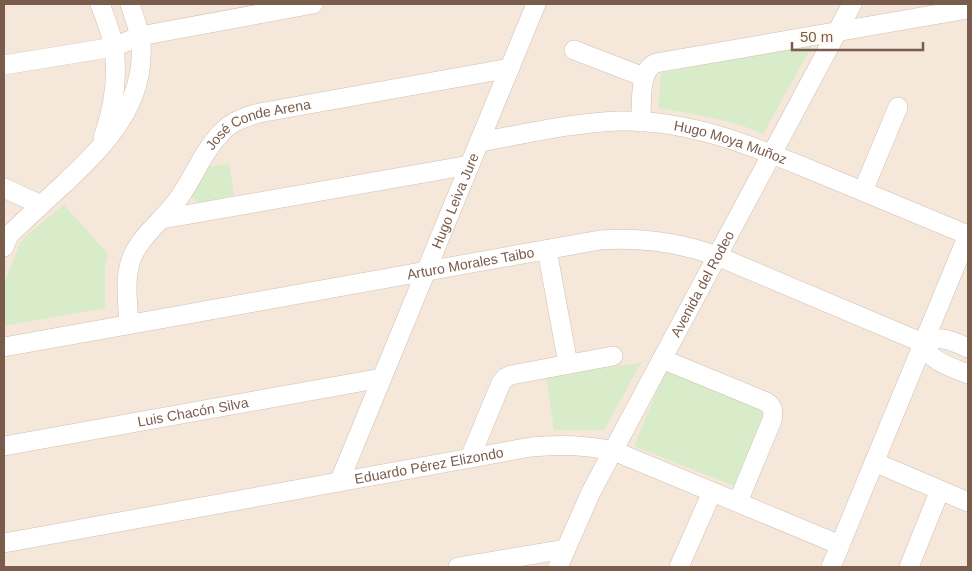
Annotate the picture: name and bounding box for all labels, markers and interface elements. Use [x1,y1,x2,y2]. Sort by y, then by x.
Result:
scale bar [792,20,923,52]
text: 50 m [800,28,833,45]
street label: José Conde Arena [202,96,312,153]
street label: Hugo Moya Muñoz [673,117,789,167]
street label: Hugo Leiva Jure [428,150,482,251]
street label: Avenida del Rodeo [667,228,737,340]
street label: Arturo Morales Taibo [406,244,536,283]
street label: Luis Chacón Silva [136,394,250,430]
street label: Eduardo Pérez Elizondo [353,444,505,487]

